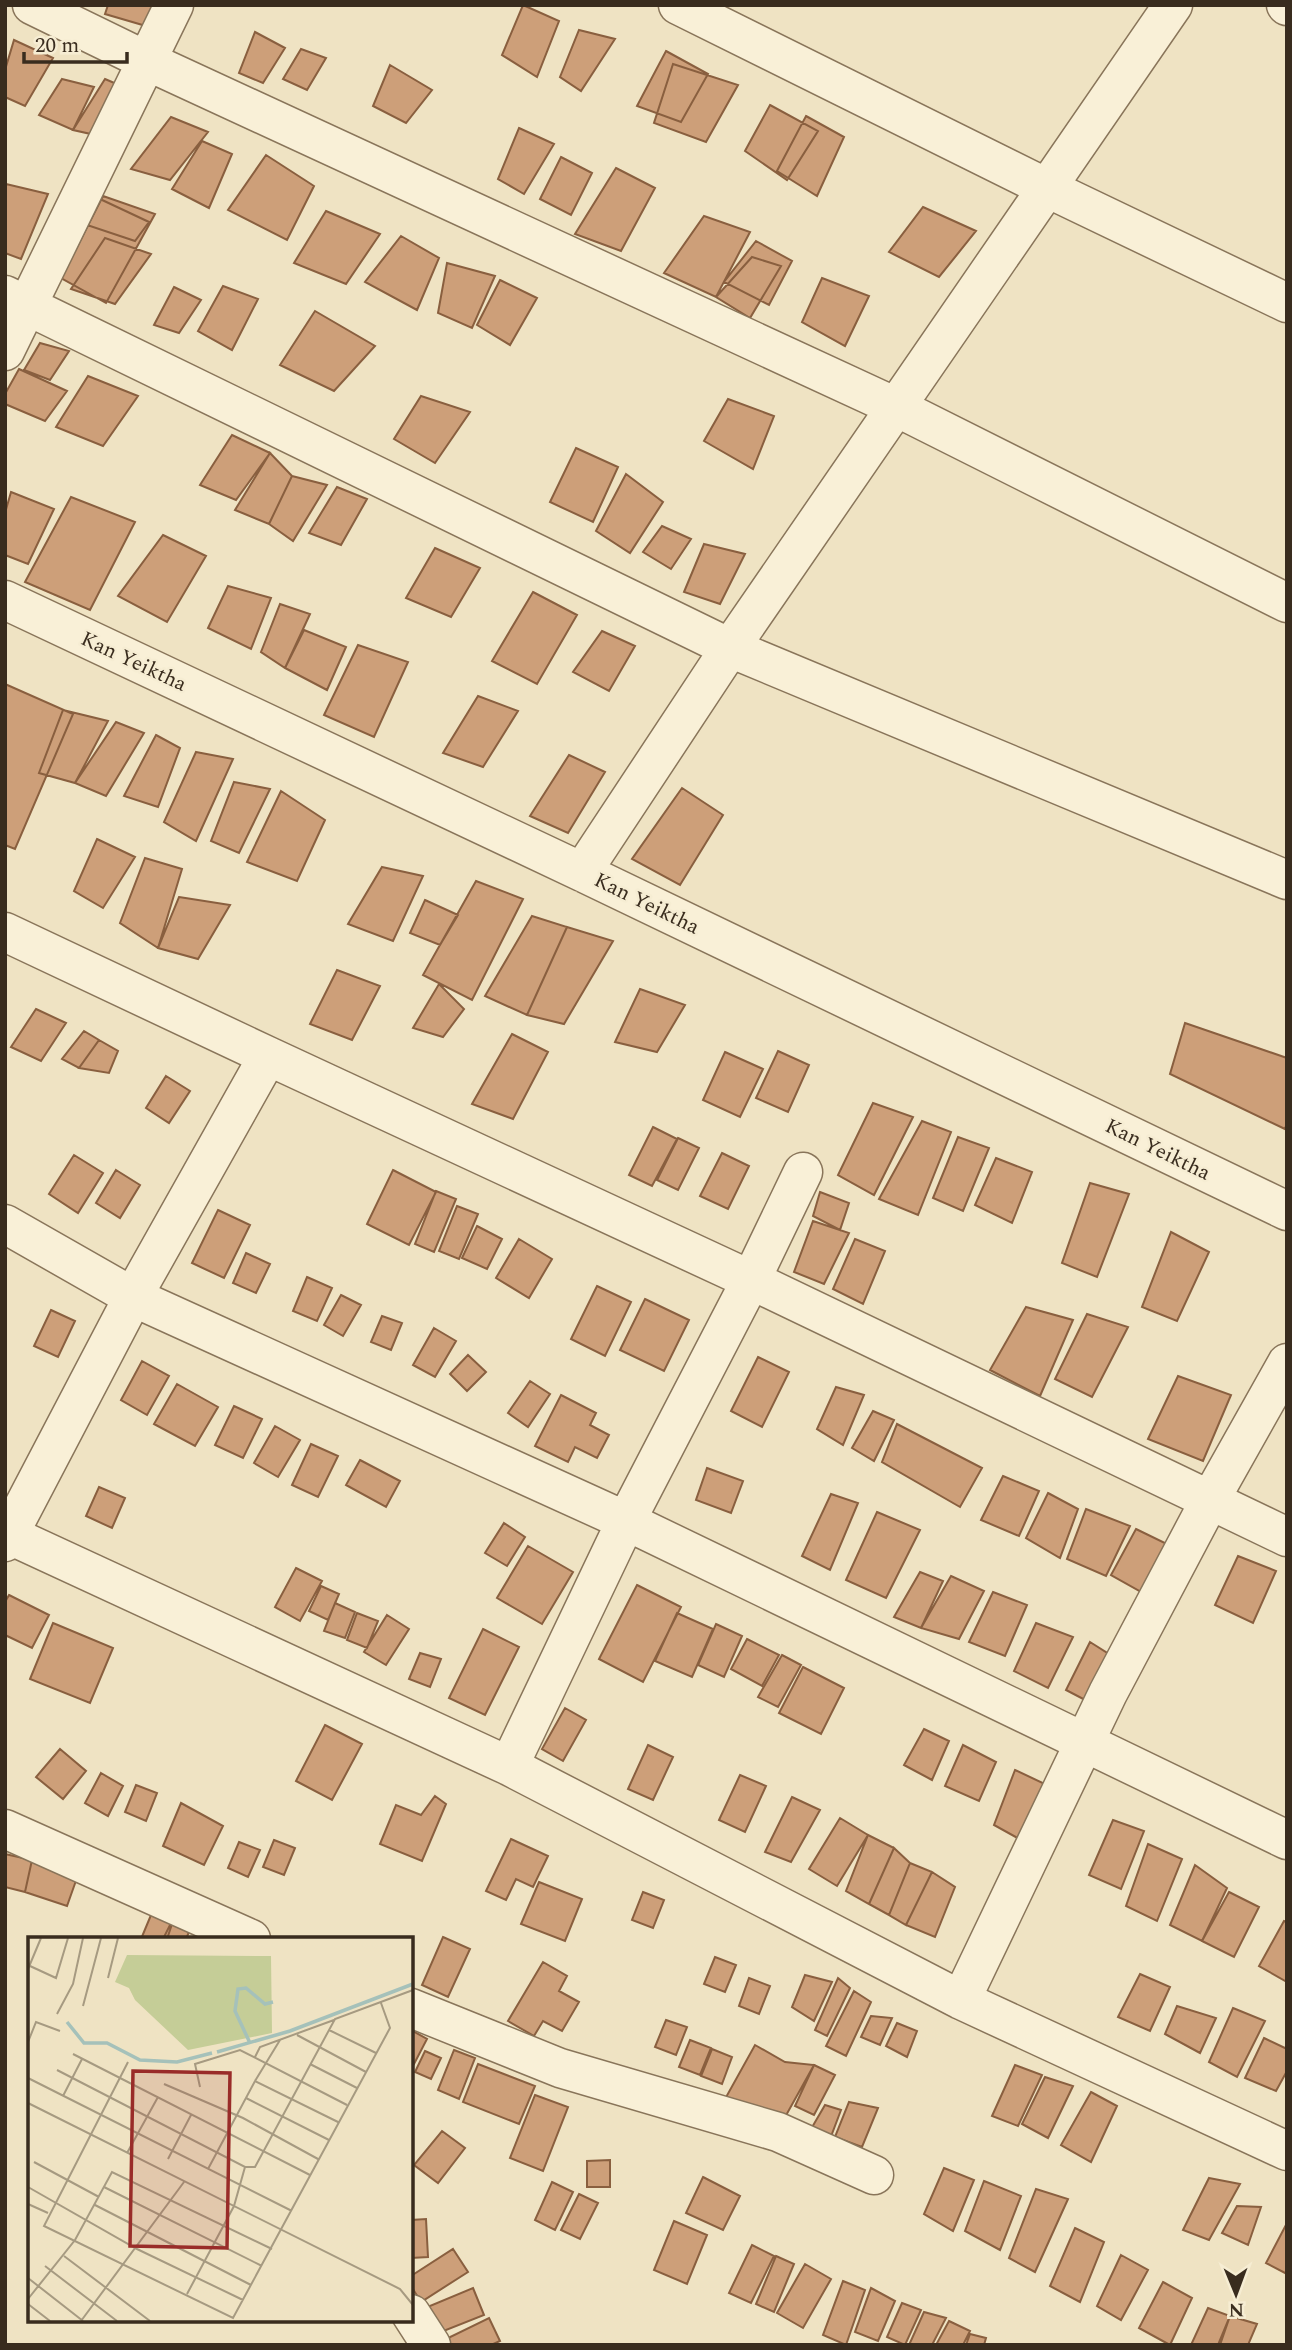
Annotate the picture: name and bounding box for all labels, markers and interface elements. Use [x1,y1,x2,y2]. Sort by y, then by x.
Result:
scale bar [24,21,128,65]
text: 20 m [35,30,79,62]
street label: Kan Yeiktha [75,623,193,701]
street label: Kan Yeiktha [588,865,705,944]
street label: Kan Yeiktha [1099,1111,1216,1190]
inset map [28,1937,413,2322]
north arrow [1201,2259,1271,2329]
text: N [1228,2295,1244,2324]

